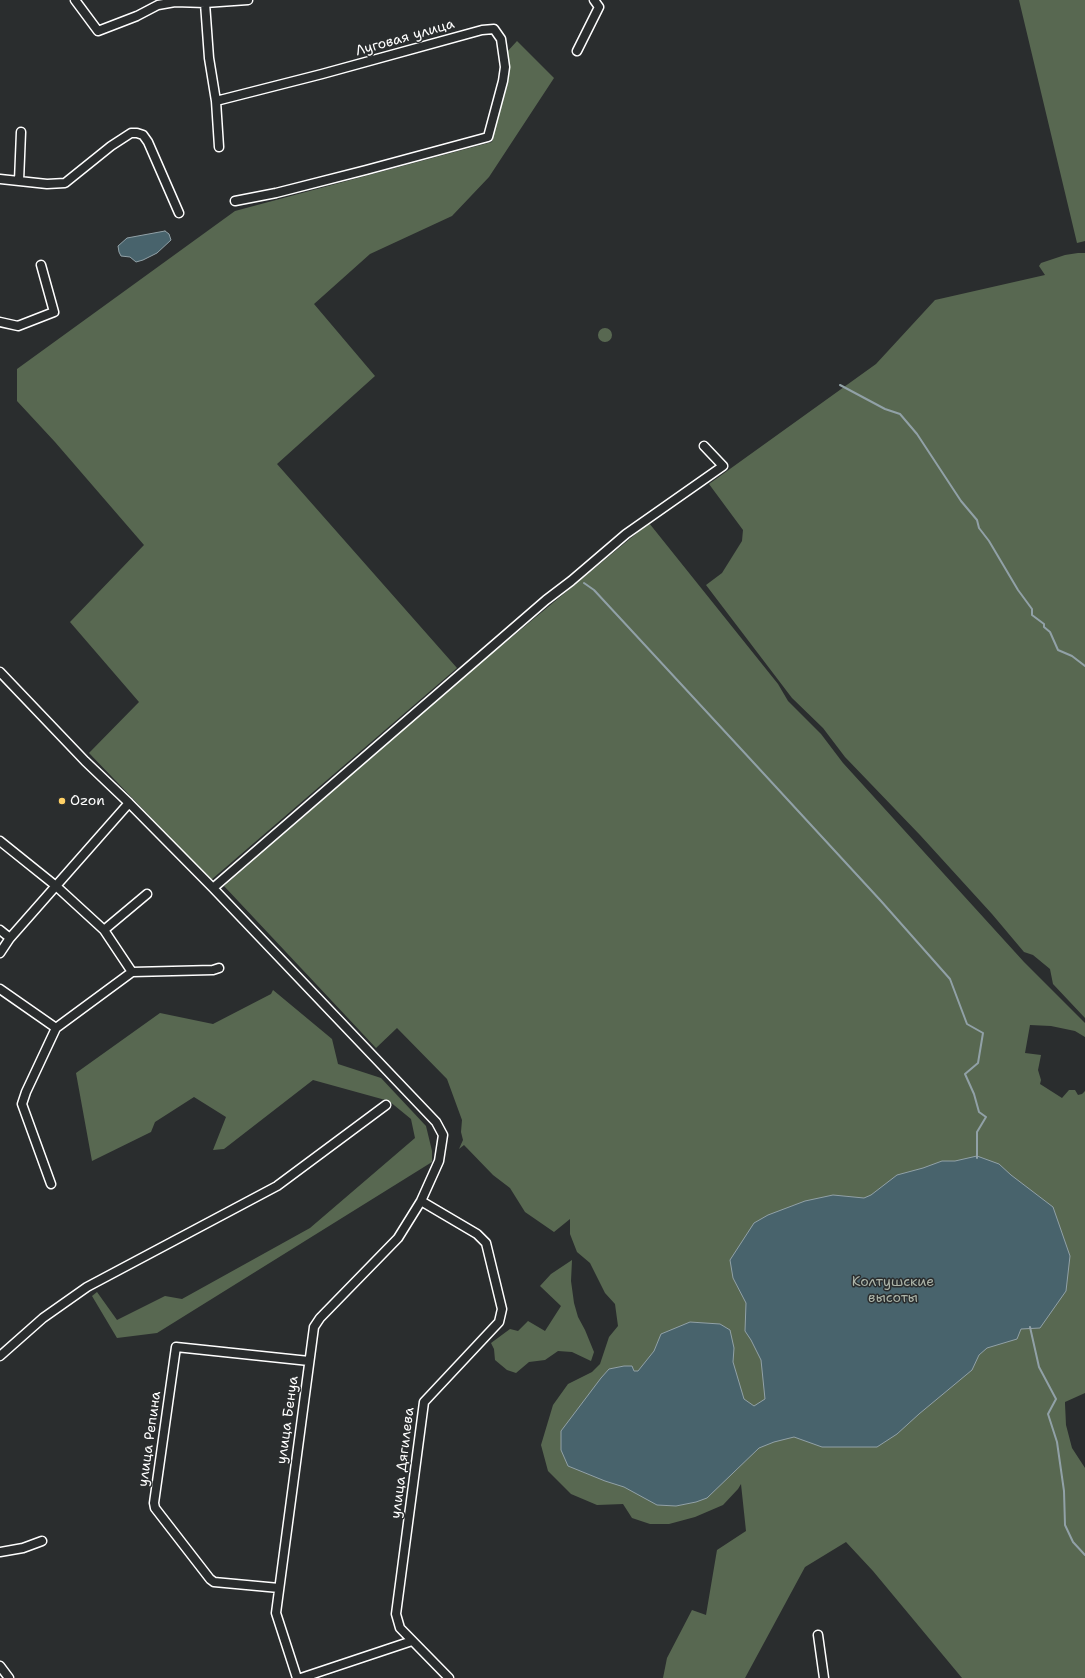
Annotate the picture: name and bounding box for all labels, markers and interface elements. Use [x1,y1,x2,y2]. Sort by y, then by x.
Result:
street label: Луговая улица [354,16,456,60]
place label: Ozon [70,793,105,809]
marker: Ozon [57,796,67,806]
park label: Колтушские высоты [852,1274,934,1306]
street label: улица Бенуа [274,1375,302,1465]
street label: улица Репина [135,1390,165,1488]
street label: улица Дягилева [388,1406,418,1520]

